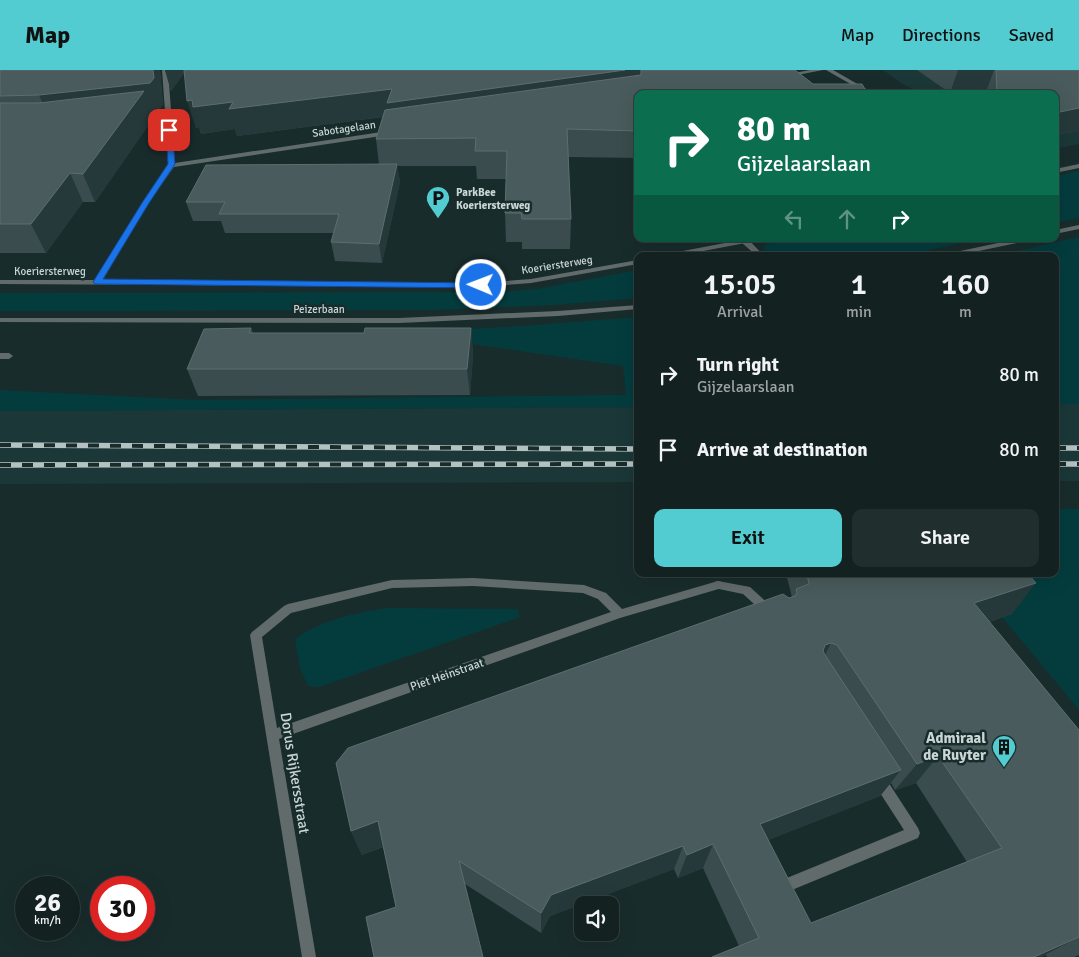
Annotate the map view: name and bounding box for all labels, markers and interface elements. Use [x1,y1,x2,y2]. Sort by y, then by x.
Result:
text: Map [25,20,70,50]
text: Map [841,24,874,46]
text: Directions [902,24,981,46]
text: Saved [1009,24,1054,46]
text: 80 m [737,107,811,150]
pin [148,109,190,151]
icon: right [654,110,719,175]
icon: arrive [155,116,183,144]
street label: Sabotagelaan [311,118,377,140]
text: Gijzelaarslaan [737,150,871,177]
parking icon: ParkBee Koeriersterweg [425,185,451,219]
place label: ParkBee Koeriersterweg [456,186,530,212]
icon: left [780,205,808,233]
icon: ahead [833,205,861,233]
icon: right [886,205,914,233]
street label: Koeriersterweg [521,253,594,277]
position arrow [454,258,506,310]
street label: Koeriersterweg [14,265,86,278]
text: 15:05 [703,266,777,303]
text: 1 [851,266,867,303]
text: 160 [941,266,990,303]
text: Arrival [717,302,763,322]
text: min [846,302,872,322]
text: m [959,302,972,322]
street label: Peizerbaan [293,303,345,316]
text: Turn right [697,353,779,377]
icon: right [654,361,682,389]
text: 80 m [999,363,1039,387]
text: Gijzelaarslaan [697,377,795,397]
icon: arrive [654,436,682,464]
text: Arrive at destination [697,438,868,462]
text: 80 m [999,438,1039,462]
button: Exit [654,509,842,567]
button: Share [852,509,1039,567]
street label: Piet Heinstraat [408,655,486,695]
street label: Dorus Rijkersstraat [277,711,313,835]
place label: Admiraal de Ruyter [923,729,986,764]
building icon: Admiraal de Ruyter [991,734,1017,768]
speed limit sign: 30 [90,876,155,941]
text: 26 [34,887,61,918]
map controls [574,896,619,941]
button: sound [574,896,619,941]
text: km/h [34,913,61,928]

